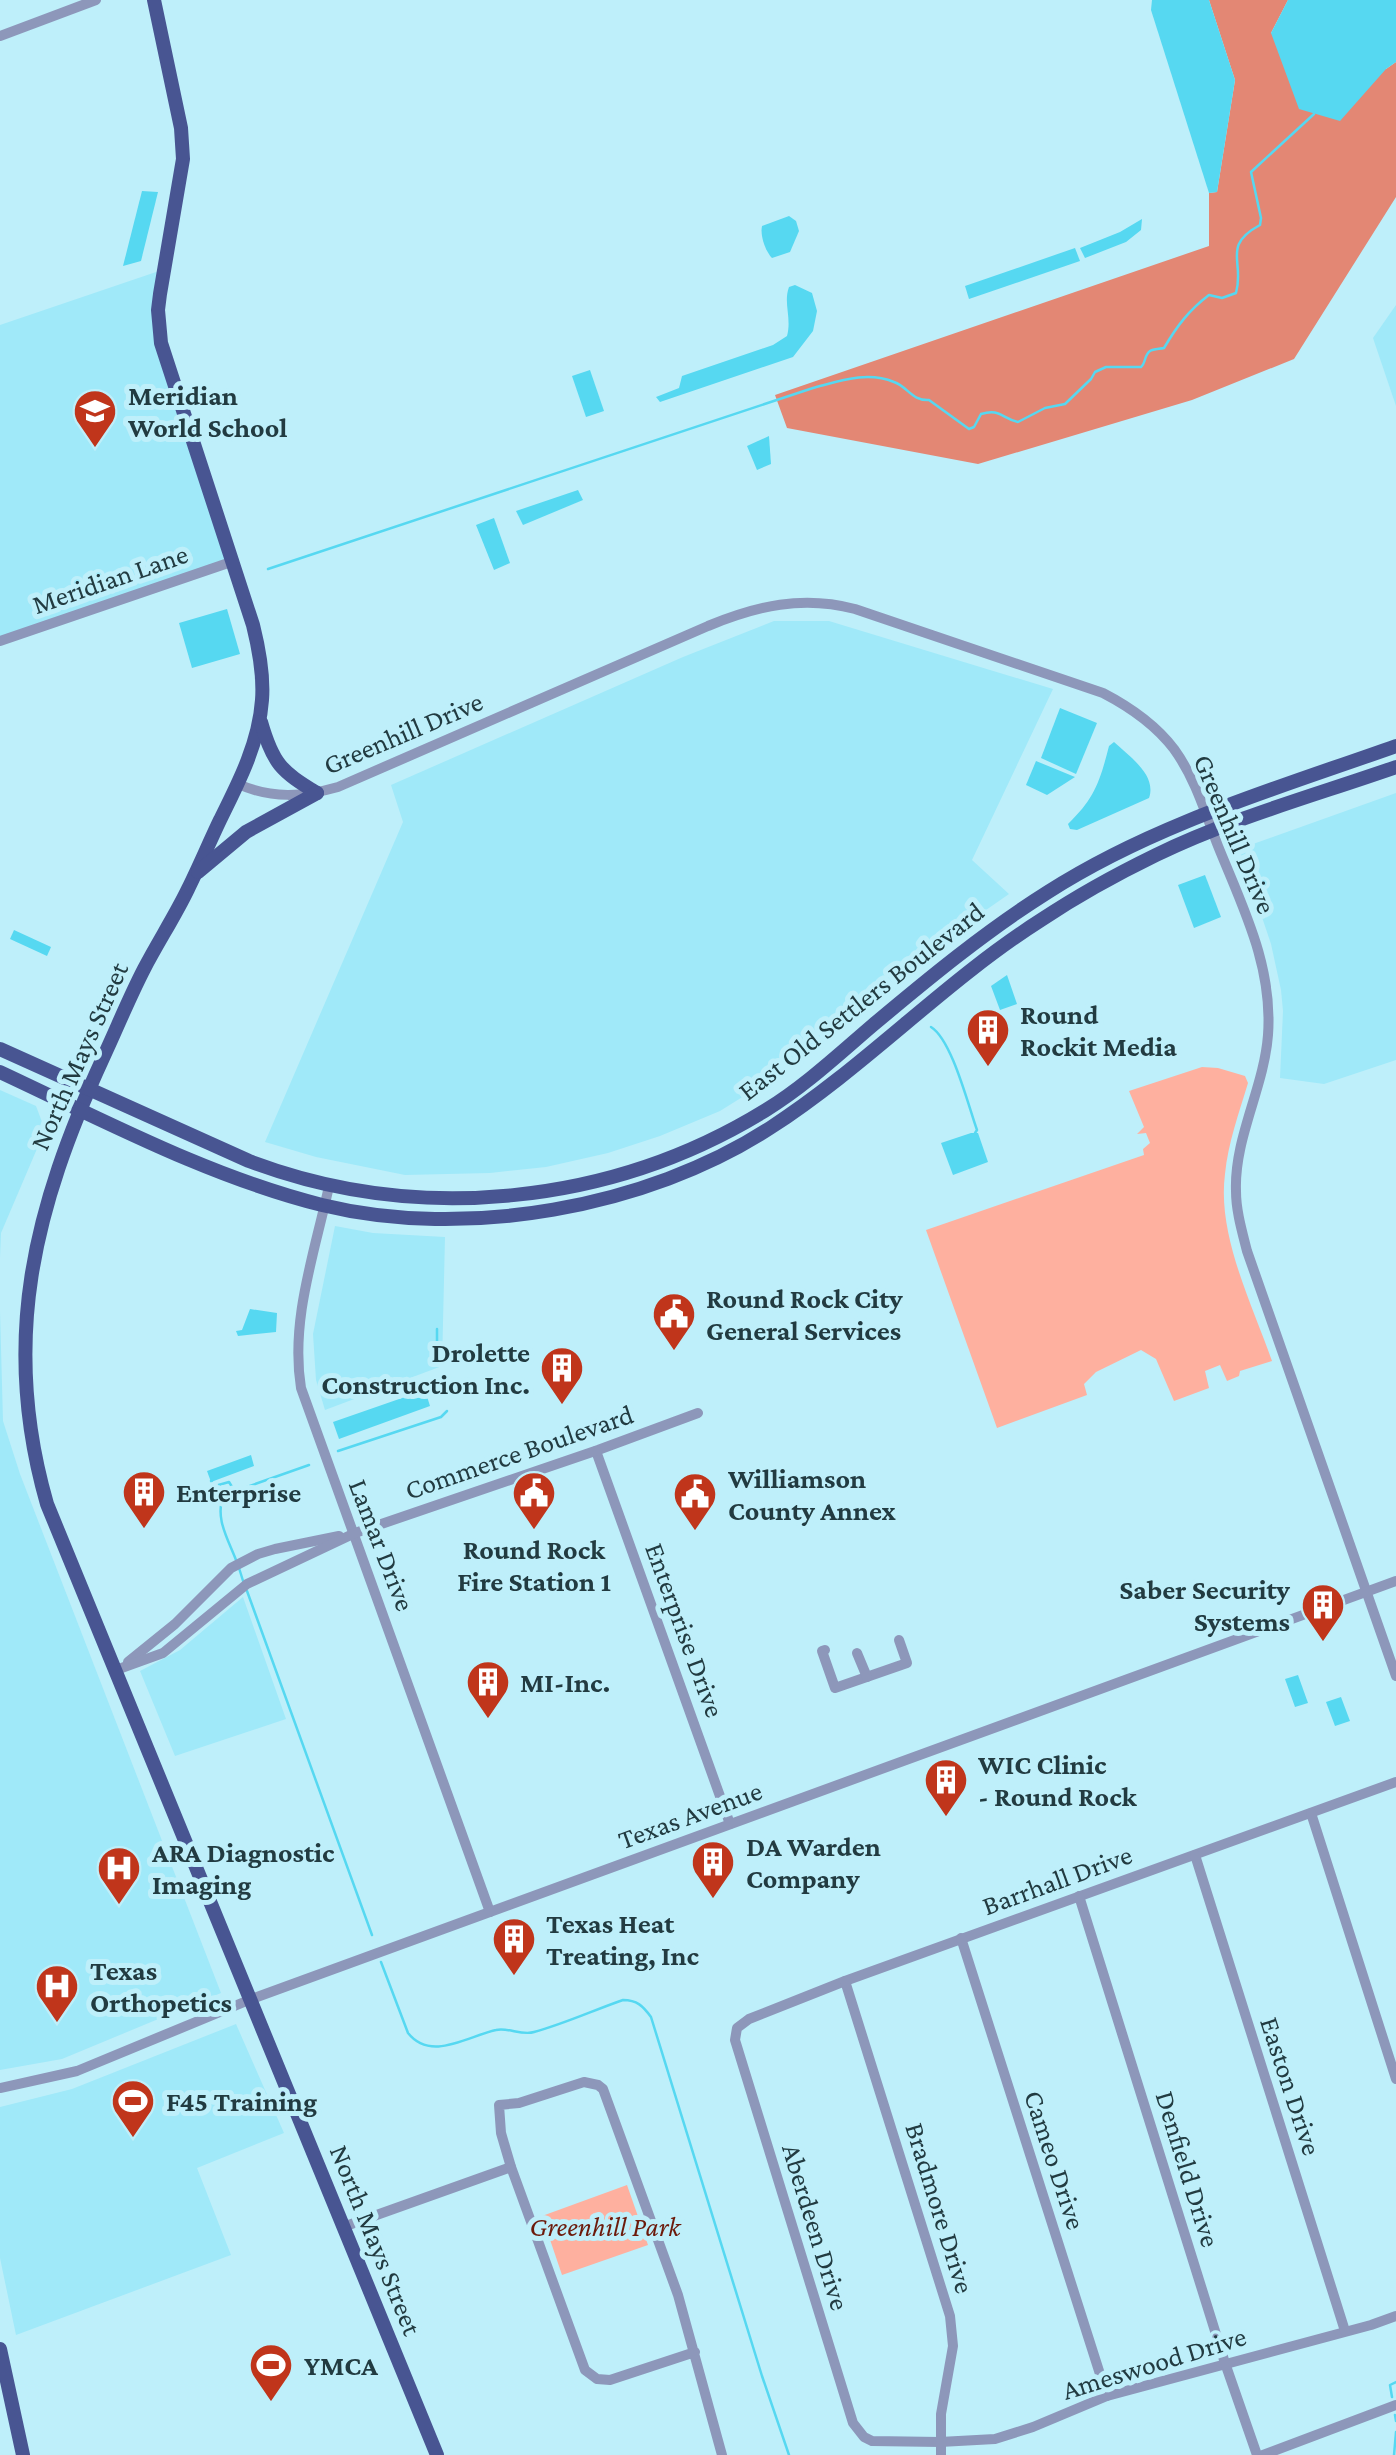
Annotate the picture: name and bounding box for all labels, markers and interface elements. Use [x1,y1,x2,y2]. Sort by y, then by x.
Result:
place label: Meridian World School [127,380,287,443]
school or university icon: Meridian World School [72,388,118,449]
street label: Meridian Lane [28,538,192,620]
street label: Greenhill Drive [319,686,487,780]
street label: Greenhill Drive [1188,750,1282,918]
street label: East Old Settlers Boulevard [732,895,990,1106]
street label: North Mays Street [24,957,135,1155]
place label: Round Rockit Media [1020,999,1177,1062]
building icon: Round Rockit Media [965,1007,1011,1068]
place label: Round Rock City General Services [706,1283,903,1346]
public building icon: Round Rock City General Services [651,1291,697,1352]
place label: Drolette Construction Inc. [321,1337,530,1400]
building icon: Drolette Construction Inc. [539,1345,585,1406]
street label: Commerce Boulevard [401,1398,637,1506]
place label: Williamson County Annex [727,1463,897,1526]
building icon: Enterprise [121,1469,167,1530]
public building icon: Round Rock Fire Station 1 [511,1470,557,1531]
public building icon: Williamson County Annex [672,1471,718,1532]
street label: Lamar Drive [343,1475,421,1615]
place label: Enterprise [176,1477,301,1508]
place label: Round Rock Fire Station 1 [457,1534,611,1597]
street label: Enterprise Drive [639,1539,731,1721]
place label: Saber Security Systems [1119,1574,1290,1637]
building icon: Saber Security Systems [1300,1582,1346,1643]
building icon: MI-Inc. [465,1659,511,1720]
place label: MI-Inc. [520,1667,610,1698]
place label: WIC Clinic - Round Rock [977,1749,1138,1812]
building icon: WIC Clinic - Round Rock [923,1757,969,1818]
street label: Texas Avenue [614,1775,766,1855]
place label: DA Warden Company [746,1831,881,1894]
place label: ARA Diagnostic Imaging [151,1837,335,1900]
building icon: DA Warden Company [690,1839,736,1900]
street label: Barrhall Drive [978,1839,1136,1921]
hospital icon: ARA Diagnostic Imaging [96,1845,142,1906]
place label: Texas Heat Treating, Inc [546,1908,700,1971]
building icon: Texas Heat Treating, Inc [491,1916,537,1977]
place label: Texas Orthopetics [90,1955,232,2018]
hospital icon: Texas Orthopetics [34,1963,80,2024]
street label: Easton Drive [1254,2013,1328,2159]
sports icon: F45 Training [110,2078,156,2139]
place label: F45 Training [166,2086,317,2117]
street label: Cameo Drive [1018,2087,1092,2233]
street label: Denfield Drive [1150,2087,1226,2251]
street label: Bradmore Drive [899,2119,981,2297]
street label: North Mays Street [324,2140,429,2340]
street label: Aberdeen Drive [776,2140,856,2314]
park label: Greenhill Park [530,2211,682,2242]
street label: Ameswood Drive [1058,2320,1250,2406]
sports icon: YMCA [248,2342,294,2403]
place label: YMCA [304,2350,378,2381]

